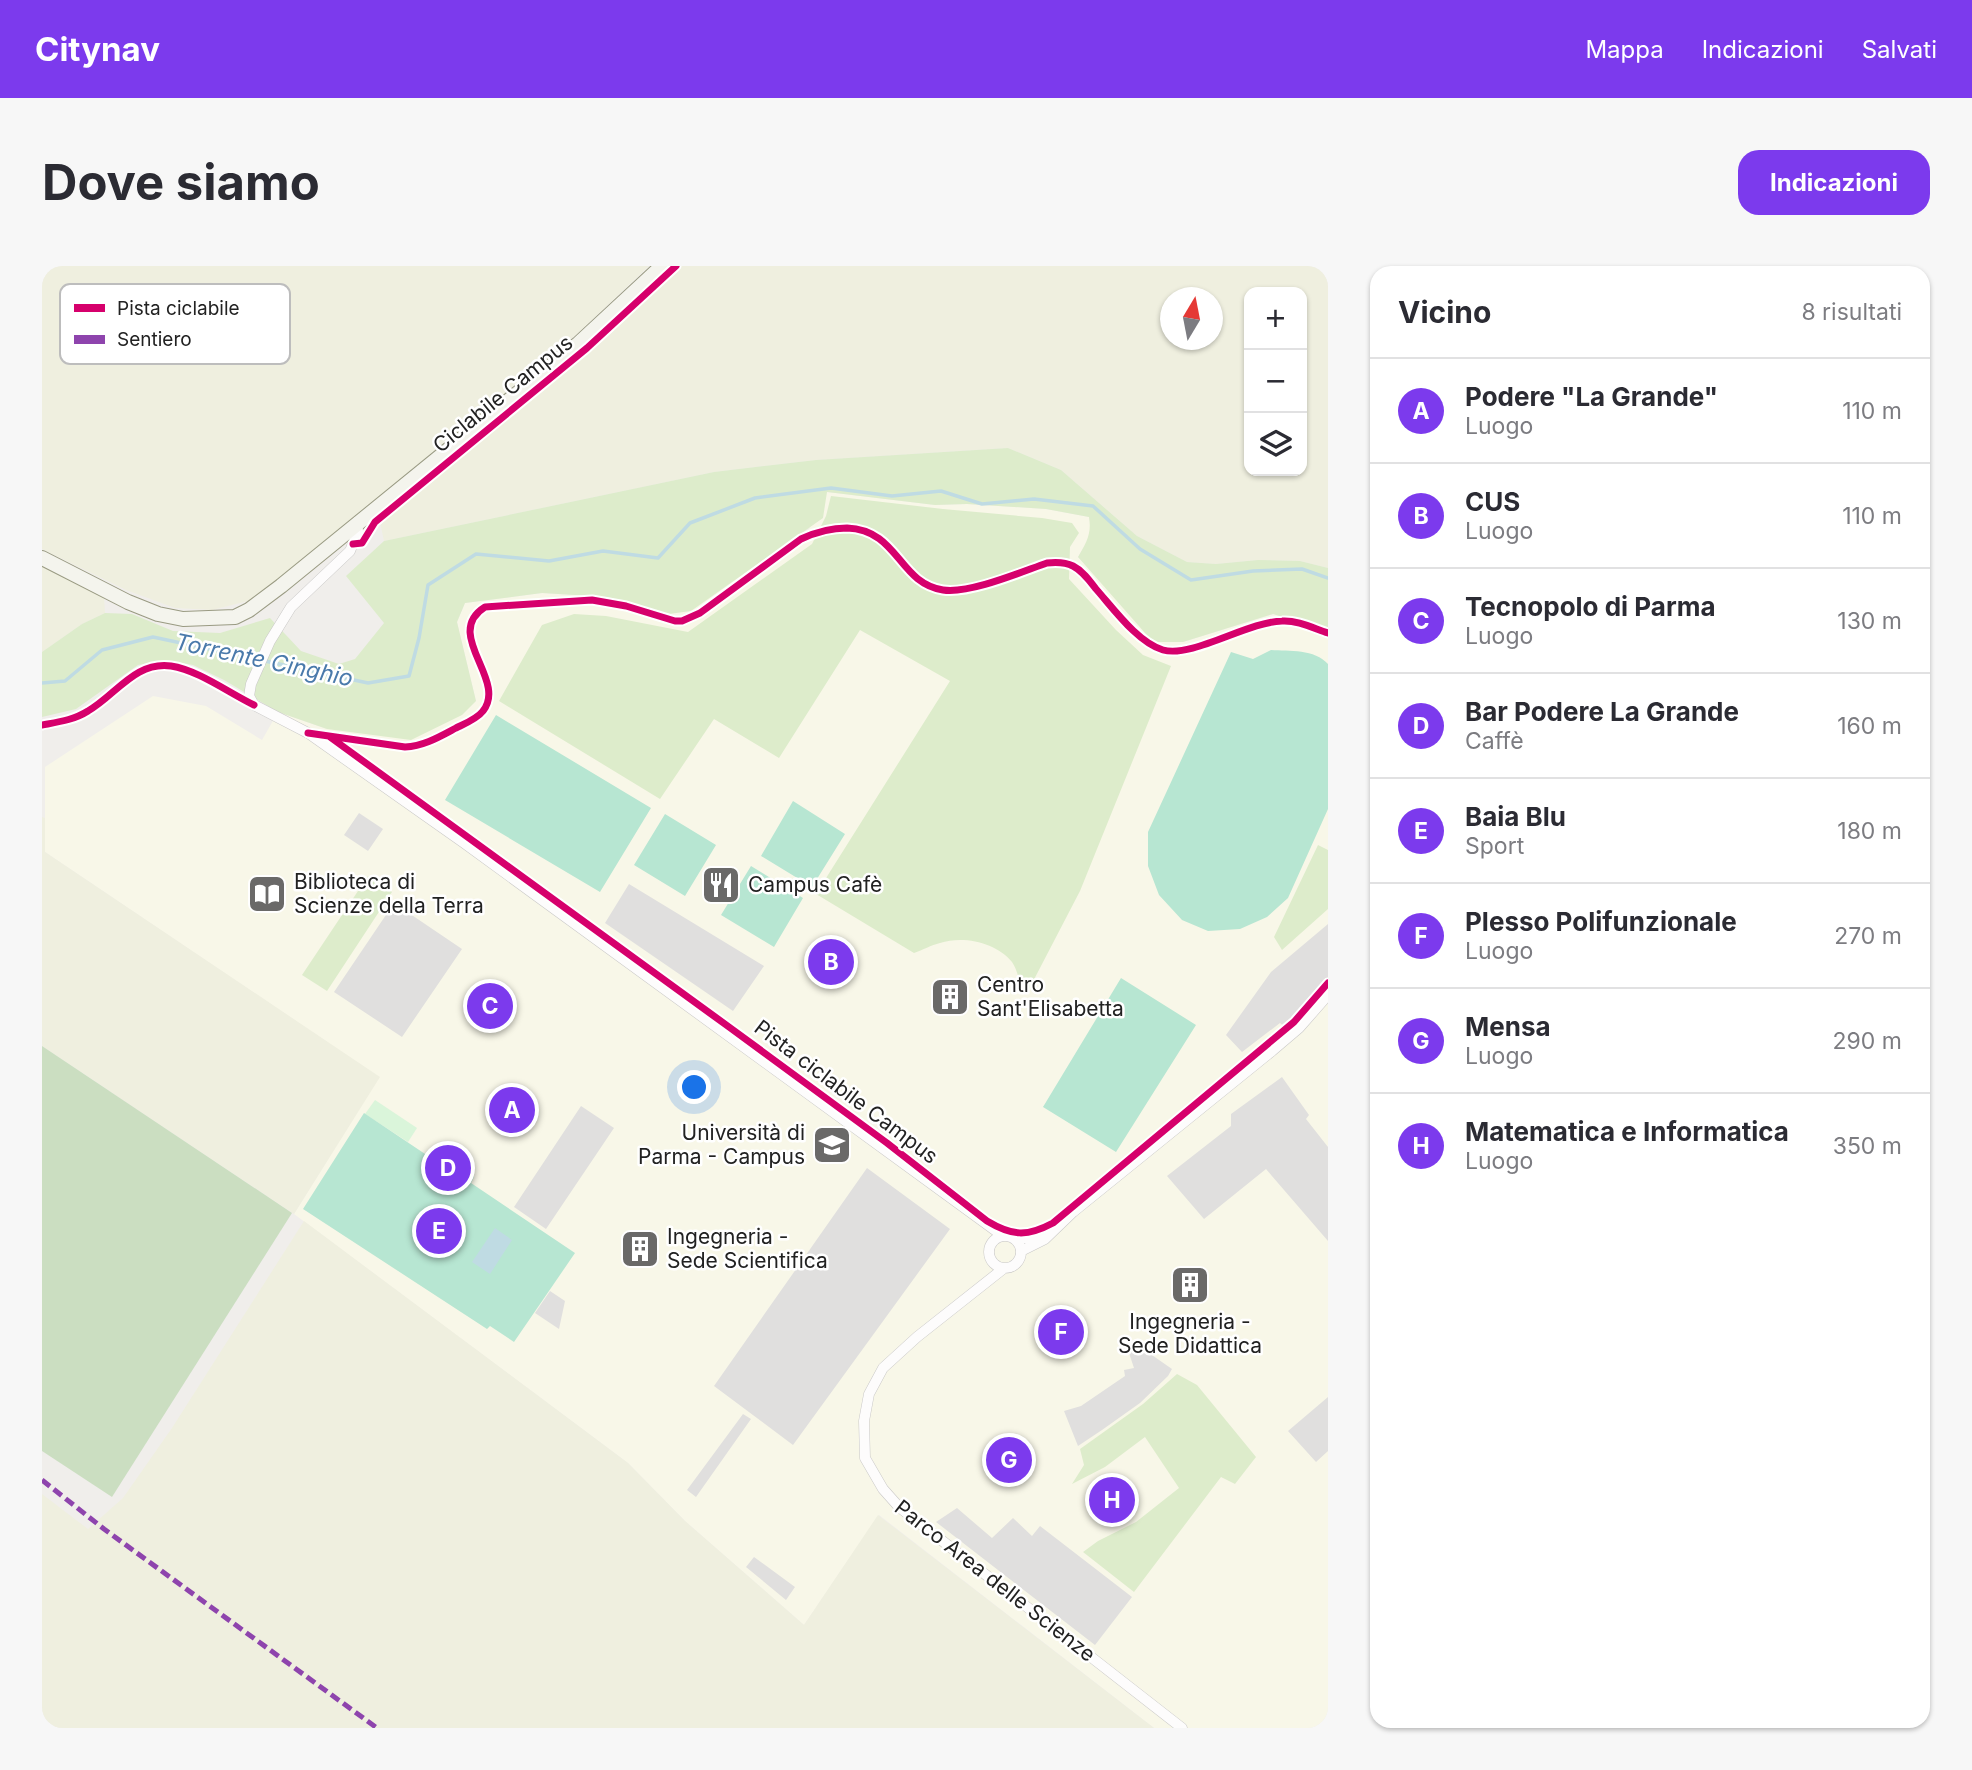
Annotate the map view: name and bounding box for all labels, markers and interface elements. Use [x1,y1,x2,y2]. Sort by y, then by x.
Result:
text: Citynav [35,29,160,69]
text: Mappa [1585,35,1664,64]
text: Indicazioni [1702,35,1824,64]
text: Salvati [1862,35,1937,64]
button: Indicazioni [1738,150,1930,215]
text: Dove siamo [42,153,320,212]
legend [60,284,290,364]
north arrow [1160,287,1223,350]
map controls [1244,287,1307,476]
button: + [1244,287,1307,350]
text: Vicino [1398,294,1491,330]
text: Pista ciclabile [117,297,240,320]
text: 8 risultati [1801,298,1902,326]
text: Sentiero [117,328,192,351]
street label: Ciclabile Campus [428,330,578,458]
button: − [1244,350,1307,413]
text: Podere "La Grande" [1465,381,1718,412]
text: A [1412,397,1430,425]
text: 110 m [1842,397,1902,425]
text: Luogo [1465,412,1533,440]
button: layers [1244,413,1307,476]
text: CUS [1465,486,1520,517]
text: B [1413,502,1429,530]
text: 110 m [1842,502,1902,530]
text: Luogo [1465,517,1533,545]
text: Tecnopolo di Parma [1465,591,1716,622]
text: C [1412,607,1430,635]
text: 130 m [1837,607,1902,635]
text: Luogo [1465,622,1533,650]
water label: Torrente Cinghio [173,627,355,693]
text: Bar Podere La Grande [1465,696,1739,727]
text: D [1413,712,1429,740]
text: 160 m [1837,712,1902,740]
text: Caffè [1465,727,1524,755]
text: Baia Blu [1465,801,1566,832]
text: E [1414,817,1428,845]
text: 180 m [1837,817,1902,845]
text: Sport [1465,832,1524,860]
restaurant icon: Campus Cafè [700,864,742,906]
place label: Biblioteca di Scienze della Terra [294,869,484,918]
place label: Campus Cafè [748,872,882,897]
library icon: Biblioteca di Scienze della Terra [246,873,288,915]
text: Plesso Polifunzionale [1465,906,1737,937]
text: F [1414,922,1428,950]
text: 270 m [1834,922,1902,950]
pin: B [808,936,854,988]
text: Luogo [1465,937,1533,965]
place label: Centro Sant'Elisabetta [977,972,1124,1021]
building icon: Centro Sant'Elisabetta [929,976,971,1018]
pin: C [467,980,513,1032]
text: Mensa [1465,1011,1551,1042]
street label: Pista ciclabile Campus [750,1014,943,1169]
text: G [1412,1027,1430,1055]
text: 290 m [1833,1027,1902,1055]
text: Luogo [1465,1042,1533,1070]
your location [677,1070,711,1104]
pin: A [489,1084,535,1136]
text: Matematica e Informatica [1465,1116,1789,1147]
place label: Università di Parma - Campus [638,1120,805,1169]
school or university icon: Università di Parma - Campus [811,1124,853,1166]
text: H [1412,1132,1430,1160]
text: 350 m [1833,1132,1902,1160]
pin: D [425,1142,471,1194]
text: Luogo [1465,1147,1533,1175]
pin: E [416,1205,462,1257]
place label: Ingegneria - Sede Scientifica [667,1224,828,1273]
building icon: Ingegneria - Sede Scientifica [619,1228,661,1270]
building icon: Ingegneria - Sede Didattica [1169,1264,1211,1306]
pin: F [1038,1306,1084,1358]
place label: Ingegneria - Sede Didattica [1118,1309,1262,1358]
pin: G [986,1434,1032,1486]
pin: H [1089,1474,1135,1526]
street label: Parco Area delle Scienze [890,1495,1101,1667]

